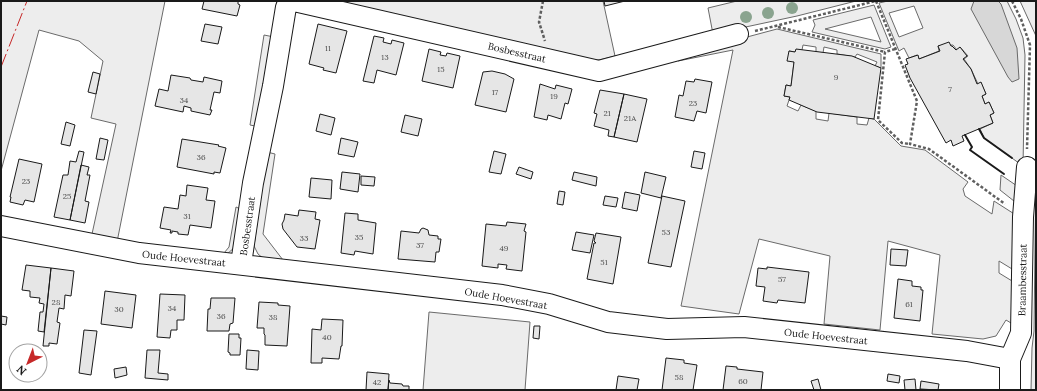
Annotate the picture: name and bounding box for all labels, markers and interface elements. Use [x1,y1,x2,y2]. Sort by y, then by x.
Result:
street label: Bosbesstraat [486,39,547,66]
house number: 11 [325,43,331,53]
house number: 13 [381,52,389,62]
house number: 15 [437,64,445,74]
house number: 9 [834,72,839,82]
house number: 7 [948,84,952,94]
house number: 17 [492,87,499,97]
house number: 19 [550,91,558,101]
house number: 34 [180,95,189,105]
house number: 23 [689,98,698,108]
house number: 21 [603,108,611,118]
house number: 21A [624,113,637,123]
house number: 36 [196,152,206,162]
house number: 23 [22,176,31,186]
house number: 25 [63,191,71,201]
street label: Bosbesstraat [237,196,258,256]
house number: 31 [183,211,191,221]
house number: 53 [662,227,671,237]
house number: 35 [355,232,363,242]
house number: 33 [300,233,309,243]
house number: 37 [416,240,424,250]
house number: 49 [500,243,509,253]
street label: Braambesstraat [1015,244,1030,316]
street label: Oude Hoevestraat [141,248,227,269]
house number: 51 [600,257,608,267]
house number: 57 [778,274,786,284]
street label: Oude Hoevestraat [463,285,549,312]
house number: 28 [52,297,61,307]
house number: 61 [905,299,913,309]
house number: 34 [168,303,177,313]
house number: 30 [114,304,124,314]
house number: 36 [216,311,226,321]
house number: 38 [269,312,278,322]
street label: Oude Hoevestraat [783,326,869,347]
house number: 40 [322,332,332,342]
north arrow [8,343,48,383]
text: N [13,362,29,378]
house number: 58 [675,372,684,382]
house number: 60 [738,376,748,386]
house number: 42 [373,377,381,387]

